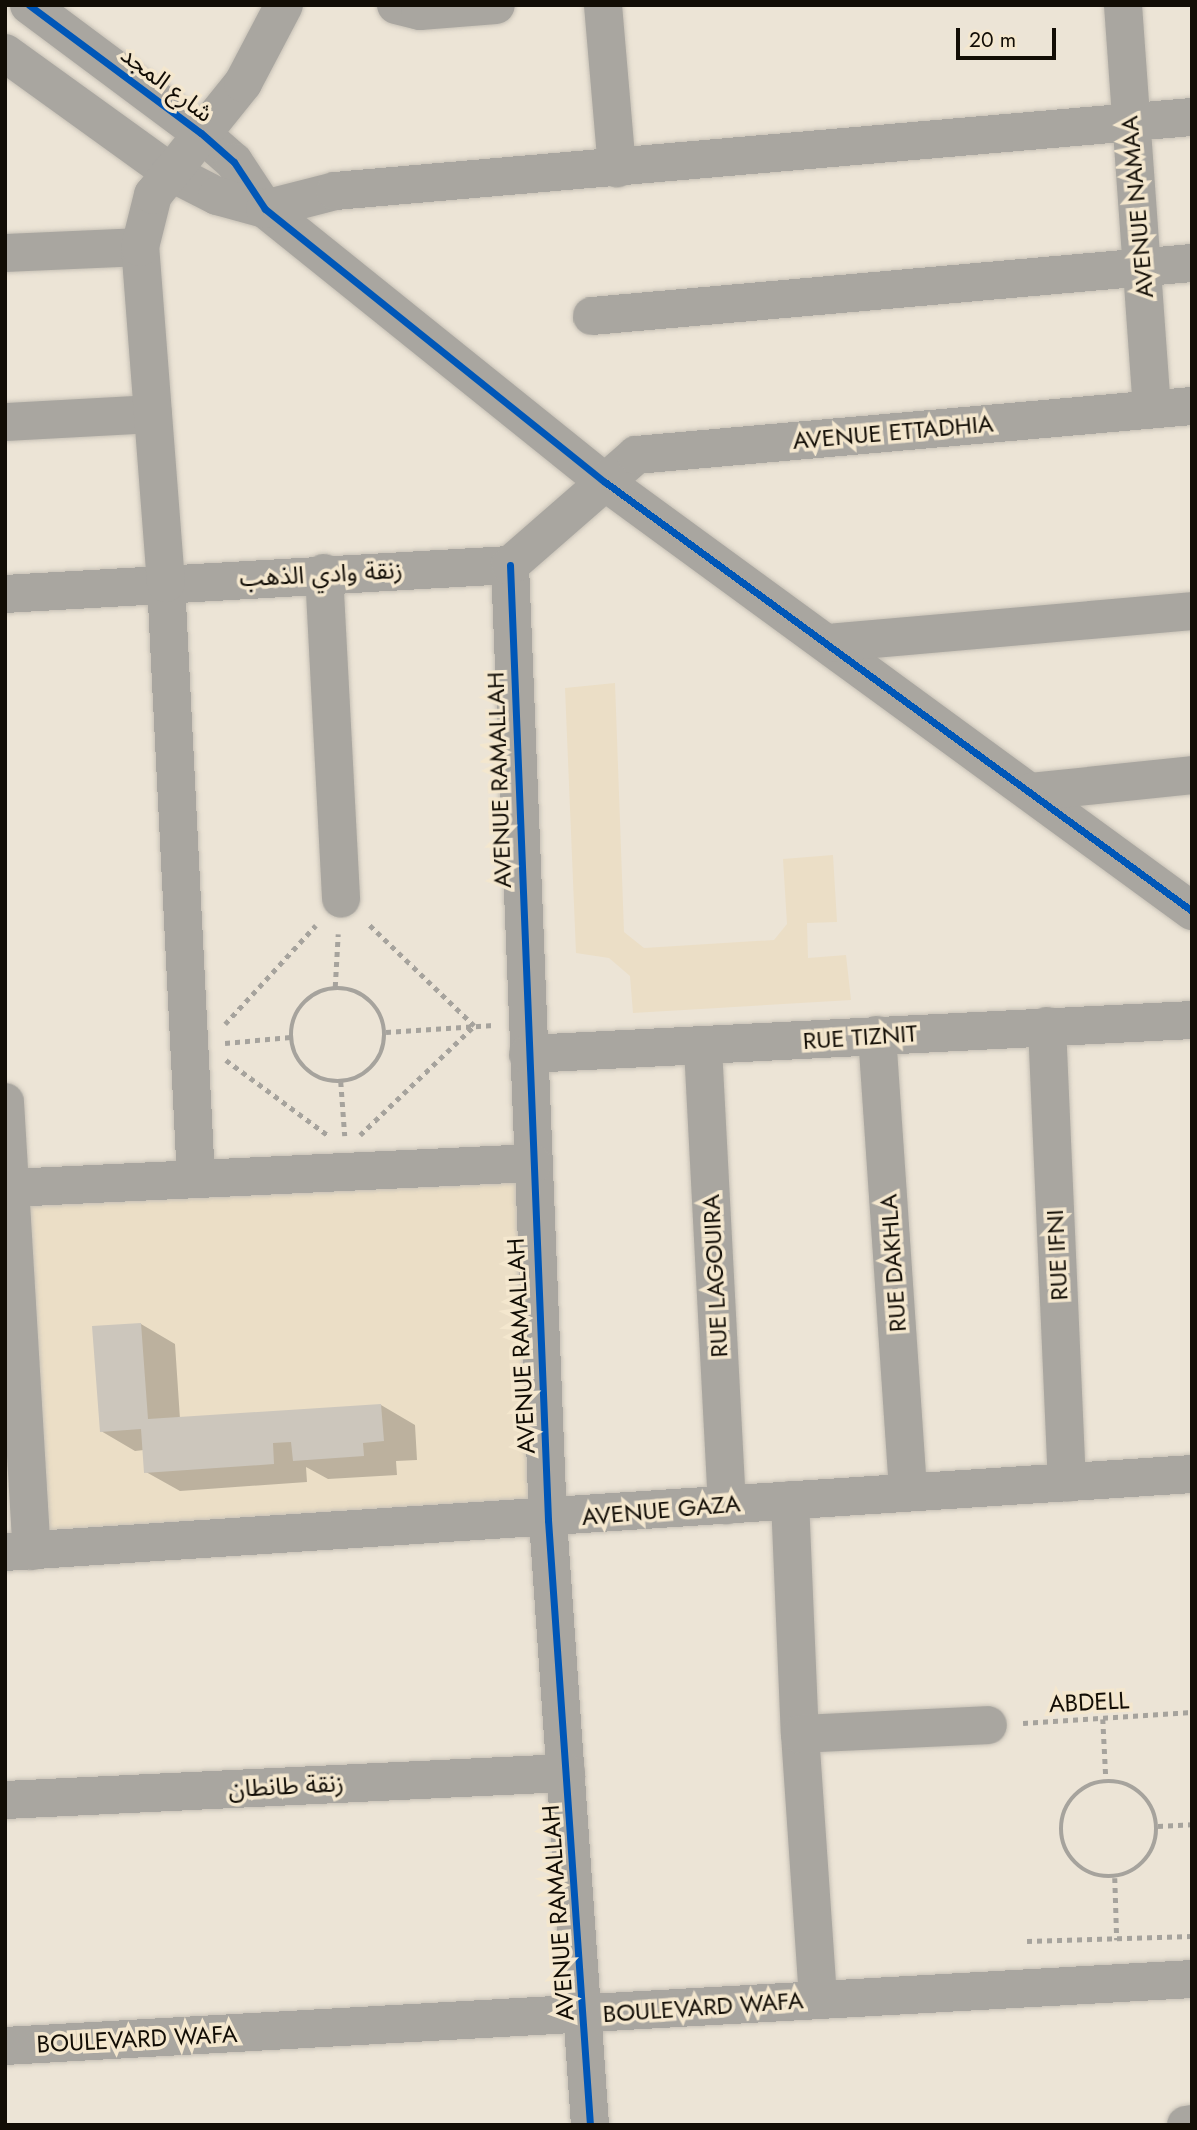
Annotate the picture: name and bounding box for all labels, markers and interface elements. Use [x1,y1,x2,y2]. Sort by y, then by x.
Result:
scale bar [959,14,1059,58]
text: 20 m [969,25,1016,55]
street label: شارع المجد [115,40,219,128]
street label: AVENUE NAMAA [1115,115,1159,299]
street label: AVENUE ETTADHIA [791,409,995,455]
street label: زنقة وادي الذهب [239,555,403,593]
street label: AVENUE RAMALLAH [481,671,517,889]
street label: RUE TIZNIT [802,1019,918,1055]
street label: RUE DAKHLA [874,1193,912,1333]
street label: RUE LAGOUIRA [696,1194,734,1358]
street label: RUE IFNI [1040,1209,1074,1301]
street label: AVENUE RAMALLAH [501,1237,541,1455]
street label: AVENUE GAZA [580,1489,742,1531]
street label: ABDELL [1048,1686,1130,1718]
street label: زنقة طانطان [228,1769,344,1803]
street label: AVENUE RAMALLAH [536,1804,580,2022]
street label: BOULEVARD WAFA [602,1986,804,2028]
street label: BOULEVARD WAFA [36,2019,238,2059]

